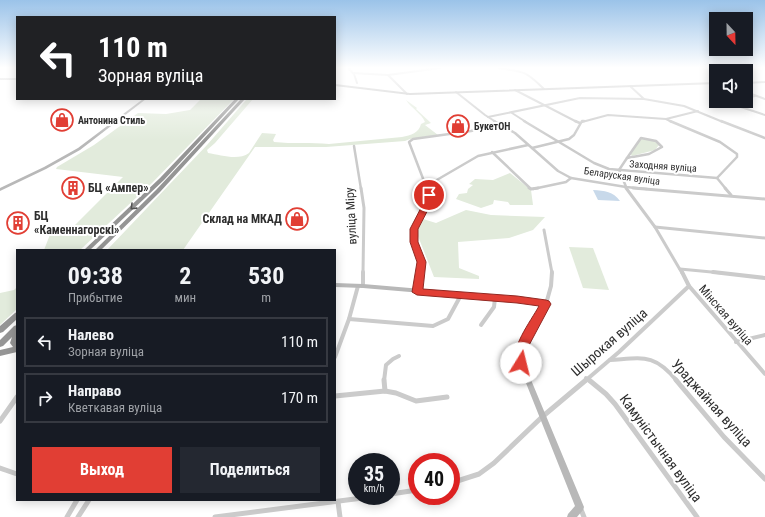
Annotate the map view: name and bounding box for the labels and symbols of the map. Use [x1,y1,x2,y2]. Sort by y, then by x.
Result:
north arrow [709,12,753,56]
shop icon: Антонина Стиль [49,107,75,133]
shop icon: БукетОН [445,113,471,139]
place label: Антонина Стиль [78,115,145,126]
place label: БукетОН [474,121,510,132]
street label: Заходняя вуліца [629,158,697,174]
street label: Беларуская вуліца [583,165,661,187]
building icon: БЦ «Ампер» [60,175,86,201]
pin [412,178,446,212]
place label: БЦ «Ампер» [88,181,149,195]
street label: вуліца Міру [343,187,359,245]
one-way arrow [130,202,137,209]
shop icon: Склад на МКАД [284,206,310,232]
place label: БЦ «Каменнагорскі» [34,209,119,237]
building icon: БЦ «Каменнагорскі» [5,210,31,236]
place label: Склад на МКАД [202,212,282,226]
street label: Мінская вуліца [696,282,756,348]
street label: Шырокая вуліца [568,305,650,379]
position arrow [500,342,542,384]
street label: Ураджайная вуліца [669,356,755,450]
street label: Камуністычная вуліца [617,391,705,505]
speed limit sign: 40 [408,453,460,505]

